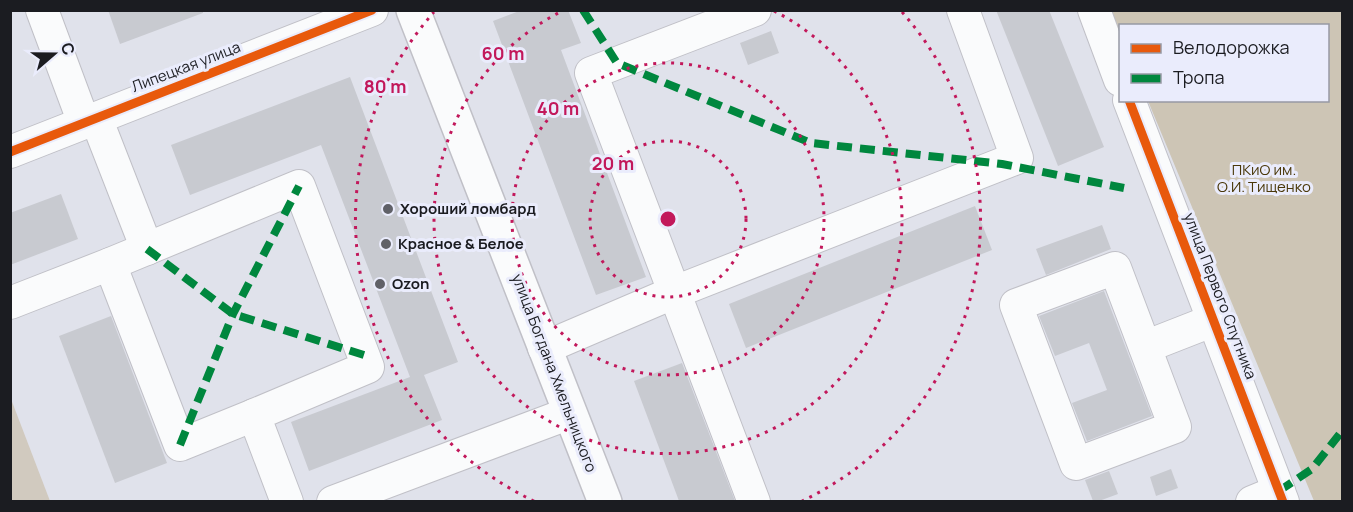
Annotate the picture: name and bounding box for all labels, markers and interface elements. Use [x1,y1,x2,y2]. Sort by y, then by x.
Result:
north arrow [24,24,84,84]
legend [1119,24,1329,102]
text: Велодорожка [1173,35,1290,59]
street label: Липецкая улица [128,36,243,97]
text: С [56,40,81,58]
text: 60 m [482,41,524,65]
text: Тропа [1173,65,1224,89]
text: 80 m [364,74,406,98]
text: 40 m [537,96,579,120]
text: 20 m [592,151,634,175]
park label: ПКиО им. О.И. Тищенко [1217,159,1311,197]
place label: Хороший ломбард [400,198,536,219]
marker: Хороший ломбард [381,202,395,216]
centre of rings [658,209,678,229]
street label: улица Первого Спутника [1179,209,1262,382]
place label: Красное & Белое [398,233,524,254]
marker: Красное & Белое [379,237,393,251]
street label: улица Богдана Хмельницкого [507,271,602,475]
place label: Ozon [392,273,429,294]
marker: Ozon [373,277,387,291]

